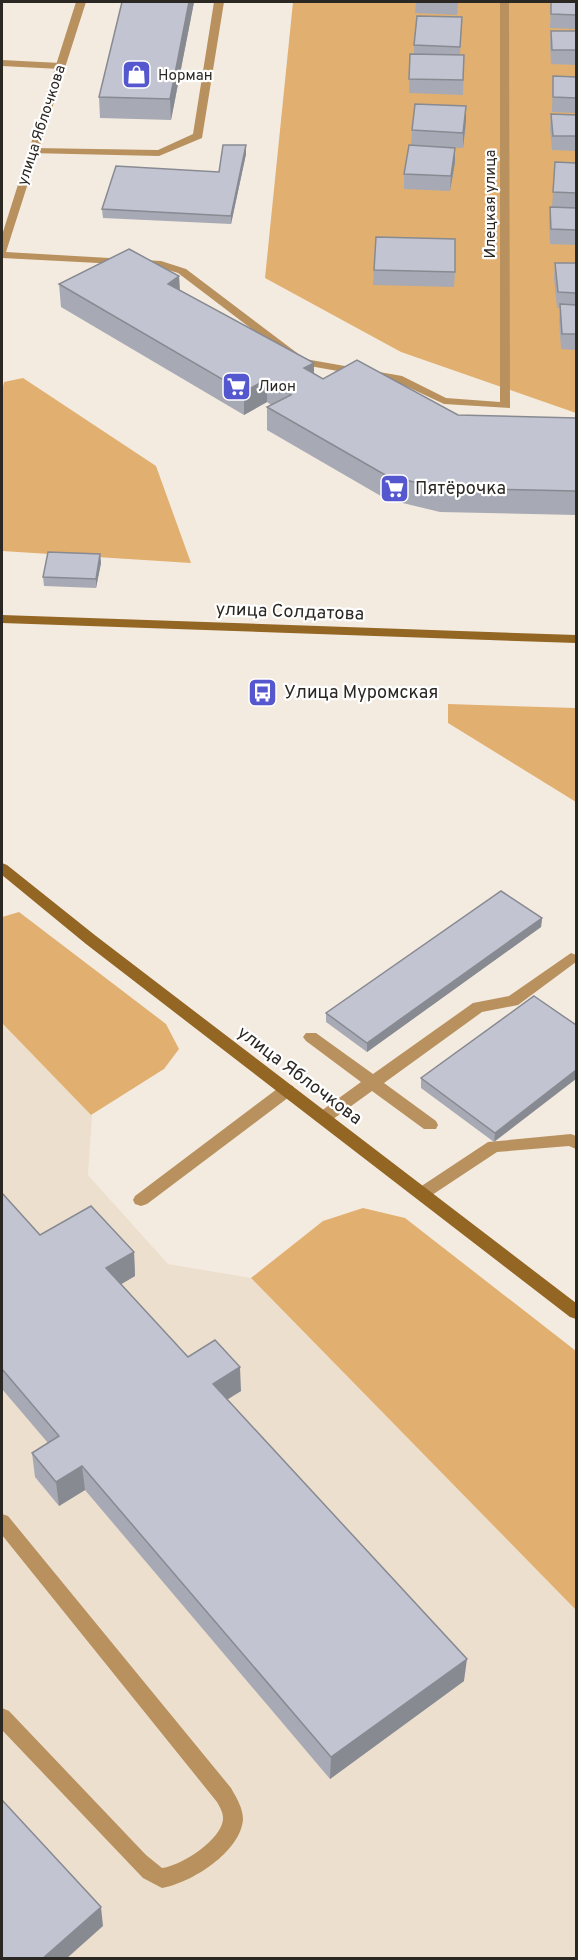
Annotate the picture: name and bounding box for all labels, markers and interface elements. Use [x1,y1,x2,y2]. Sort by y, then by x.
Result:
shop icon: Норман [121,59,153,91]
street label: улица Яблочкова [14,63,71,188]
place label: Норман [158,67,213,86]
street label: Илецкая улица [482,149,501,259]
supermarket icon: Лион [221,370,253,402]
place label: Лион [258,378,296,397]
supermarket icon: Пятёрочка [378,472,410,504]
place label: Пятёрочка [415,478,506,501]
street label: улица Солдатова [215,598,365,627]
bus stop icon: Улица Муромская [247,676,279,708]
place label: Улица Муромская [284,682,438,705]
street label: улица Яблочкова [232,1022,366,1131]

